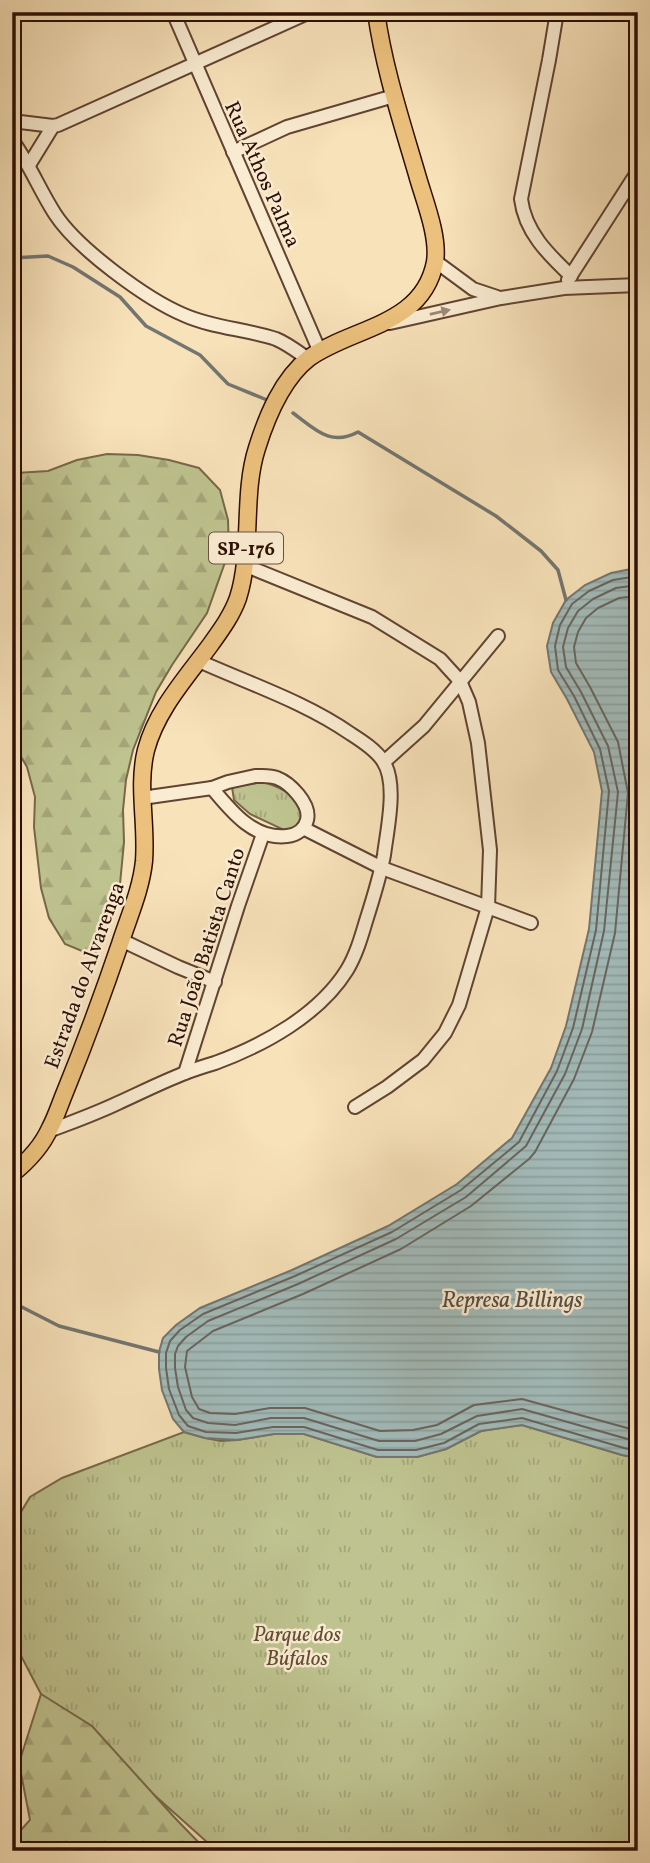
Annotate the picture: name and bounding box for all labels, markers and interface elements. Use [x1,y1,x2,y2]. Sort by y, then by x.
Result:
street label: Rua Athos Palma [216,97,307,252]
one-way arrow [429,306,451,317]
road number: SP-176 [209,533,283,564]
street label: Rua João Batista Canto [162,844,253,1051]
street label: Estrada do Alvarenga [38,878,133,1073]
water label: Represa Billings [441,1285,583,1317]
park label: Parque dos Búfalos [253,1621,341,1674]

